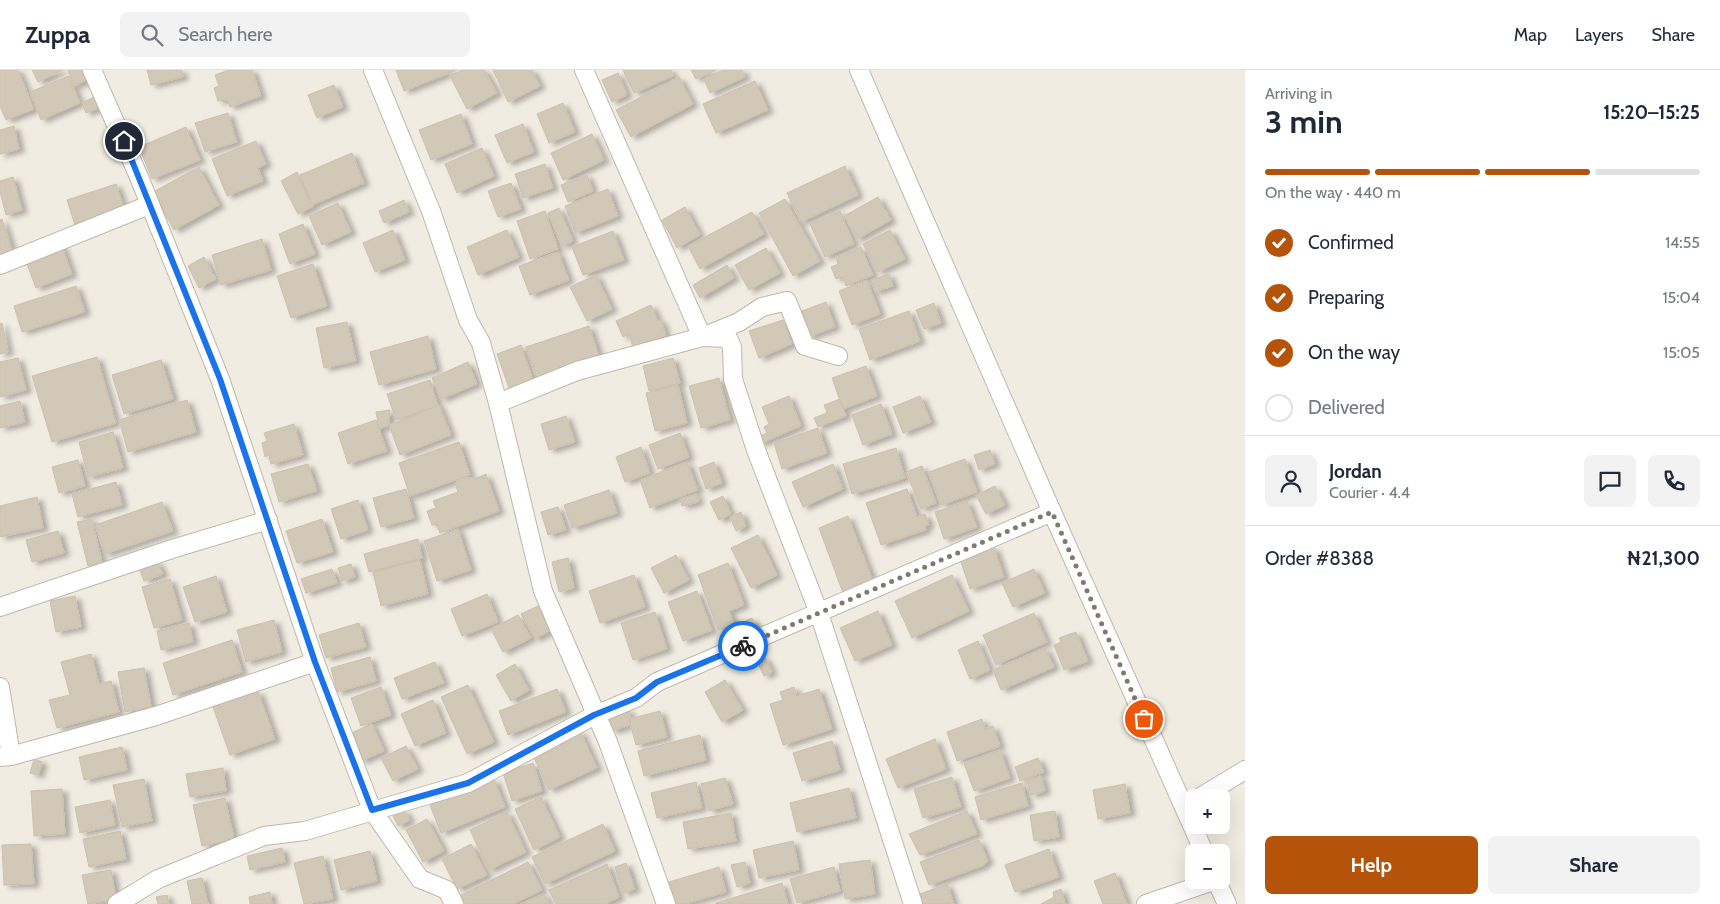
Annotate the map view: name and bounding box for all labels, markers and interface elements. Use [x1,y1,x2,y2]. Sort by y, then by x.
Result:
search box [120,12,470,57]
text: Zuppa [25,20,90,49]
icon: search [138,21,166,49]
text: Search here [178,23,273,46]
text: Map [1514,24,1547,46]
text: Layers [1575,24,1624,46]
text: Share [1652,24,1695,46]
text: Arriving in [1265,84,1332,103]
text: 15:20–15:25 [1603,101,1700,124]
text: 3 min [1265,102,1343,141]
pin [103,120,145,162]
icon: home [110,127,138,155]
text: On the way · 440 m [1265,183,1401,202]
icon: check [1265,229,1293,257]
text: Confirmed [1308,231,1394,254]
text: 14:55 [1665,233,1700,252]
icon: check [1265,284,1293,312]
text: Preparing [1308,286,1384,309]
text: 15:04 [1662,288,1700,307]
icon: check [1265,339,1293,367]
text: On the way [1308,341,1400,364]
text: 15:05 [1663,343,1700,362]
text: Delivered [1308,396,1385,419]
button: person [1265,455,1317,507]
button: chat [1584,455,1636,507]
button: phone [1648,455,1700,507]
text: Jordan [1329,460,1382,483]
text: Courier · 4.4 [1329,483,1410,502]
text: Order #8388 [1265,547,1374,570]
text: ₦21,300 [1626,547,1700,570]
courier [718,621,768,671]
icon: bike [729,632,757,660]
pin [1123,698,1165,740]
icon: bag [1130,705,1158,733]
map controls [1185,789,1230,889]
button: + [1185,789,1230,834]
button: Help [1265,836,1478,894]
button: Share [1488,836,1700,894]
button: − [1185,844,1230,889]

